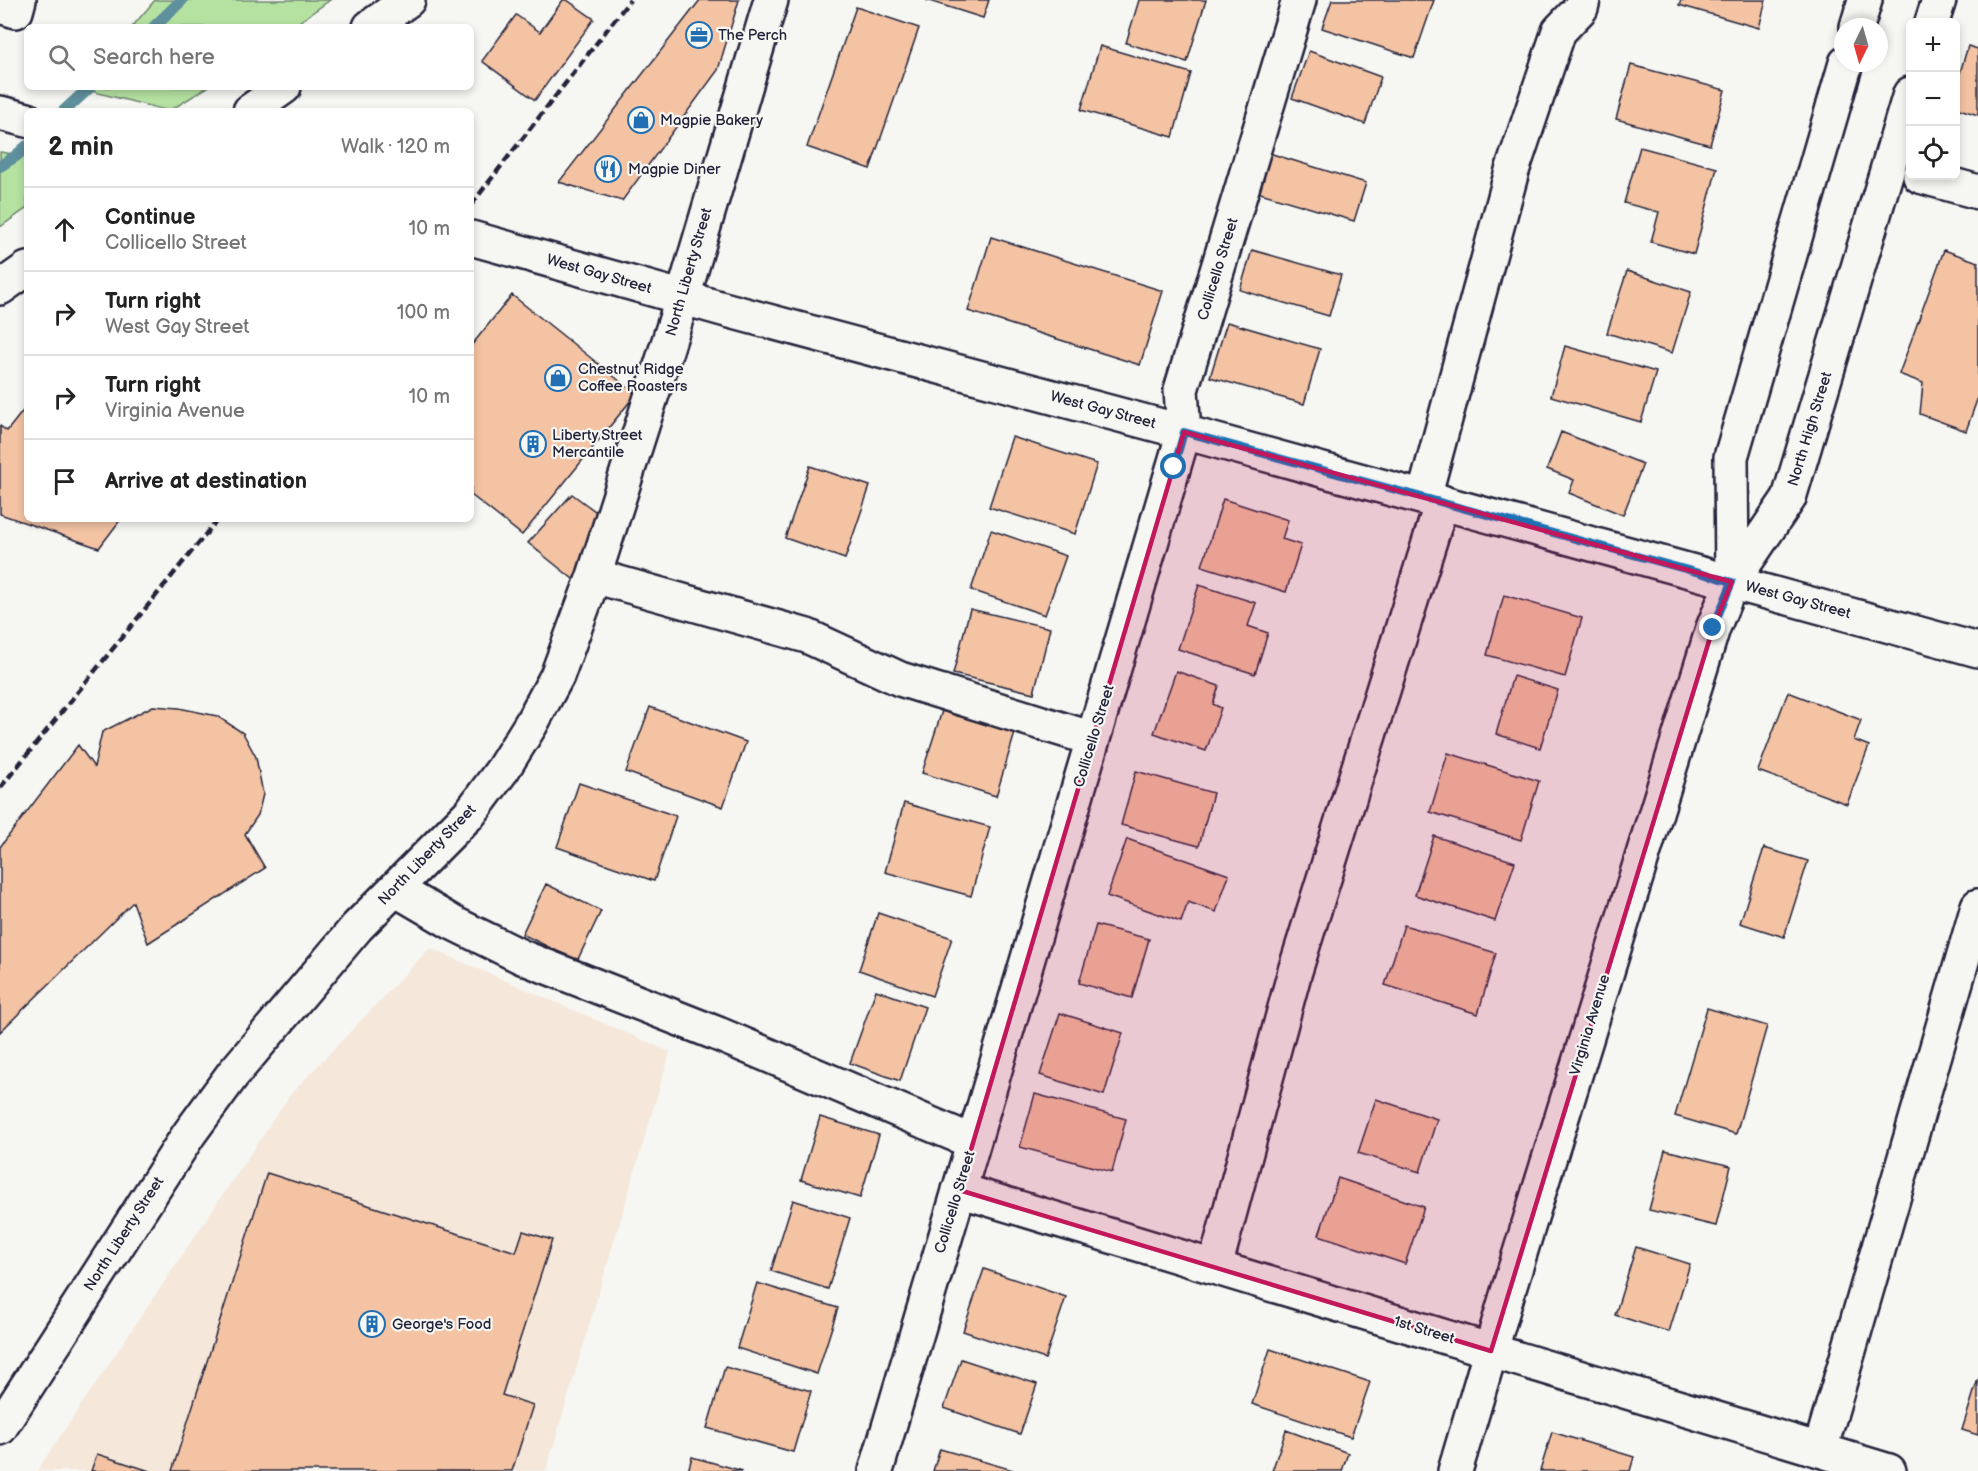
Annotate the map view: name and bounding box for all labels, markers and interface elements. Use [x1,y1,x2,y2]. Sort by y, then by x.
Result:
north arrow [1834,18,1888,72]
map controls [1906,18,1960,180]
button: + [1906,18,1960,72]
office icon: The Perch [684,20,714,50]
search box [24,24,474,90]
place label: The Perch [718,26,787,45]
icon: search [45,41,78,74]
text: Search here [93,44,215,71]
button: − [1906,72,1960,126]
shop icon: Magpie Bakery [626,105,656,135]
place label: Magpie Bakery [660,111,763,130]
button: locate [1906,126,1960,180]
text: 2 min [48,132,114,163]
text: Walk · 120 m [341,135,450,159]
restaurant icon: Magpie Diner [593,154,623,184]
place label: Magpie Diner [628,160,721,179]
text: Continue [105,204,195,231]
street label: North Liberty Street [662,205,717,338]
icon: ahead [48,213,81,246]
street label: Collicello Street [1193,215,1243,323]
text: 10 m [409,217,450,241]
text: Collicello Street [105,231,247,255]
street label: West Gay Street [544,250,654,298]
text: Turn right [105,288,201,315]
icon: right [48,297,81,330]
text: 100 m [397,301,450,325]
text: West Gay Street [105,315,249,339]
place label: Chestnut Ridge Coffee Roasters [578,360,688,396]
shop icon: Chestnut Ridge Coffee Roasters [543,363,573,393]
street label: North High Street [1784,369,1837,489]
text: Turn right [105,372,201,399]
icon: right [48,381,81,414]
text: 10 m [409,385,450,409]
street label: West Gay Street [1048,387,1158,433]
text: Virginia Avenue [105,399,245,423]
place label: Liberty Street Mercantile [552,426,643,462]
building icon: Liberty Street Mercantile [518,429,548,459]
route start [1160,453,1186,479]
icon: arrive [48,465,81,498]
text: Arrive at destination [105,468,307,495]
street label: West Gay Street [1743,577,1853,623]
route end [1699,614,1725,640]
street label: Collicello Street [1069,682,1119,790]
street label: North Liberty Street [374,800,480,909]
street label: Virginia Avenue [1566,972,1614,1078]
street label: Collicello Street [930,1148,980,1256]
street label: North Liberty Street [80,1173,168,1295]
building icon: George's Food [357,1309,387,1339]
street label: 1st Street [1391,1312,1457,1348]
place label: George's Food [392,1315,491,1334]

